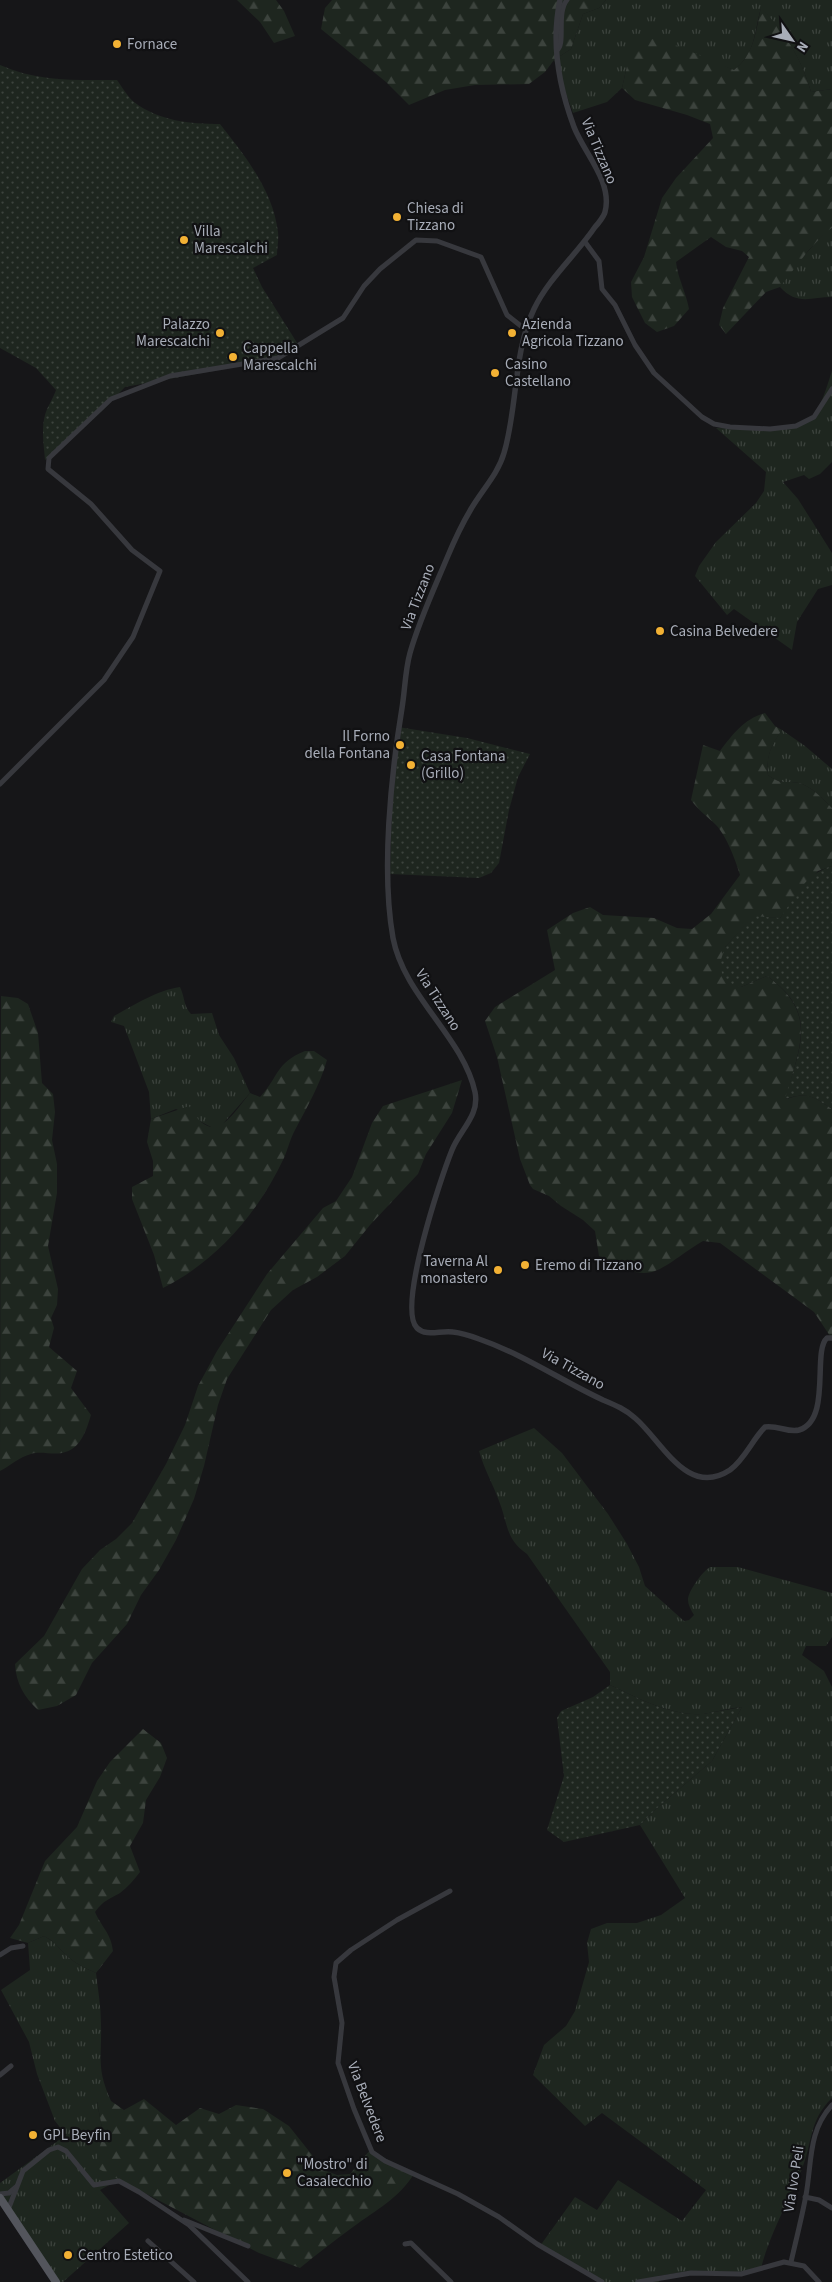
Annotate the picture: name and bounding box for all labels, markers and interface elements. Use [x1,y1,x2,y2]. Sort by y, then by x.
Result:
north arrow [767,15,817,65]
place label: Fornace [127,34,177,55]
text: N [791,37,813,56]
marker: Fornace [111,38,123,50]
street label: Via Tizzano [576,115,622,187]
place label: Chiesa di Tizzano [407,198,464,236]
marker: Chiesa di Tizzano [391,211,403,223]
place label: Villa Marescalchi [194,221,268,259]
marker: Villa Marescalchi [178,234,190,246]
place label: Palazzo Marescalchi [136,314,210,352]
place label: Azienda Agricola Tizzano [522,314,624,352]
marker: Palazzo Marescalchi [214,327,226,339]
marker: Azienda Agricola Tizzano [506,327,518,339]
place label: Cappella Marescalchi [243,338,317,376]
marker: Cappella Marescalchi [227,351,239,363]
place label: Casino Castellano [505,354,571,392]
marker: Casino Castellano [489,367,501,379]
street label: Via Tizzano [396,561,440,633]
place label: Casina Belvedere [670,621,778,642]
marker: Casina Belvedere [654,625,666,637]
place label: Il Forno della Fontana [304,726,390,764]
marker: Il Forno della Fontana [394,739,406,751]
place label: Casa Fontana (Grillo) [421,746,506,784]
marker: Casa Fontana (Grillo) [405,759,417,771]
street label: Via Tizzano [410,965,466,1035]
place label: Taverna Al monastero [420,1251,488,1289]
place label: Eremo di Tizzano [535,1255,642,1276]
marker: Eremo di Tizzano [519,1259,531,1271]
marker: Taverna Al monastero [492,1264,504,1276]
street label: Via Tizzano [537,1343,609,1395]
street label: Via Belvedere [342,2059,392,2145]
place label: GPL Beyfin [43,2125,111,2146]
marker: GPL Beyfin [27,2129,39,2141]
street label: Via Ivo Peli [778,2144,810,2214]
place label: "Mostro" di Casalecchio [297,2154,372,2192]
marker: "Mostro" di Casalecchio [281,2167,293,2179]
place label: Centro Estetico [78,2245,173,2266]
marker: Centro Estetico [62,2249,74,2261]

